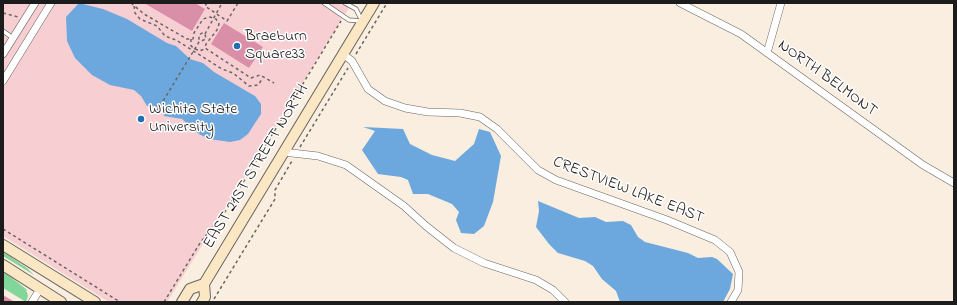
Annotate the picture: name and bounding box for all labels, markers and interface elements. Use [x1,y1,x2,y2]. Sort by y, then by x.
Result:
place label: Braeburn Square33 [245,27,307,65]
street label: NORTH BELMONT [774,36,880,122]
marker: Braeburn Square33 [232,41,242,51]
street label: EAST 21ST STREET NORTH [200,81,314,253]
place label: Wichita State University [149,100,238,138]
marker: Wichita State University [136,114,146,124]
street label: CRESTVIEW LAKE EAST [550,153,706,229]

